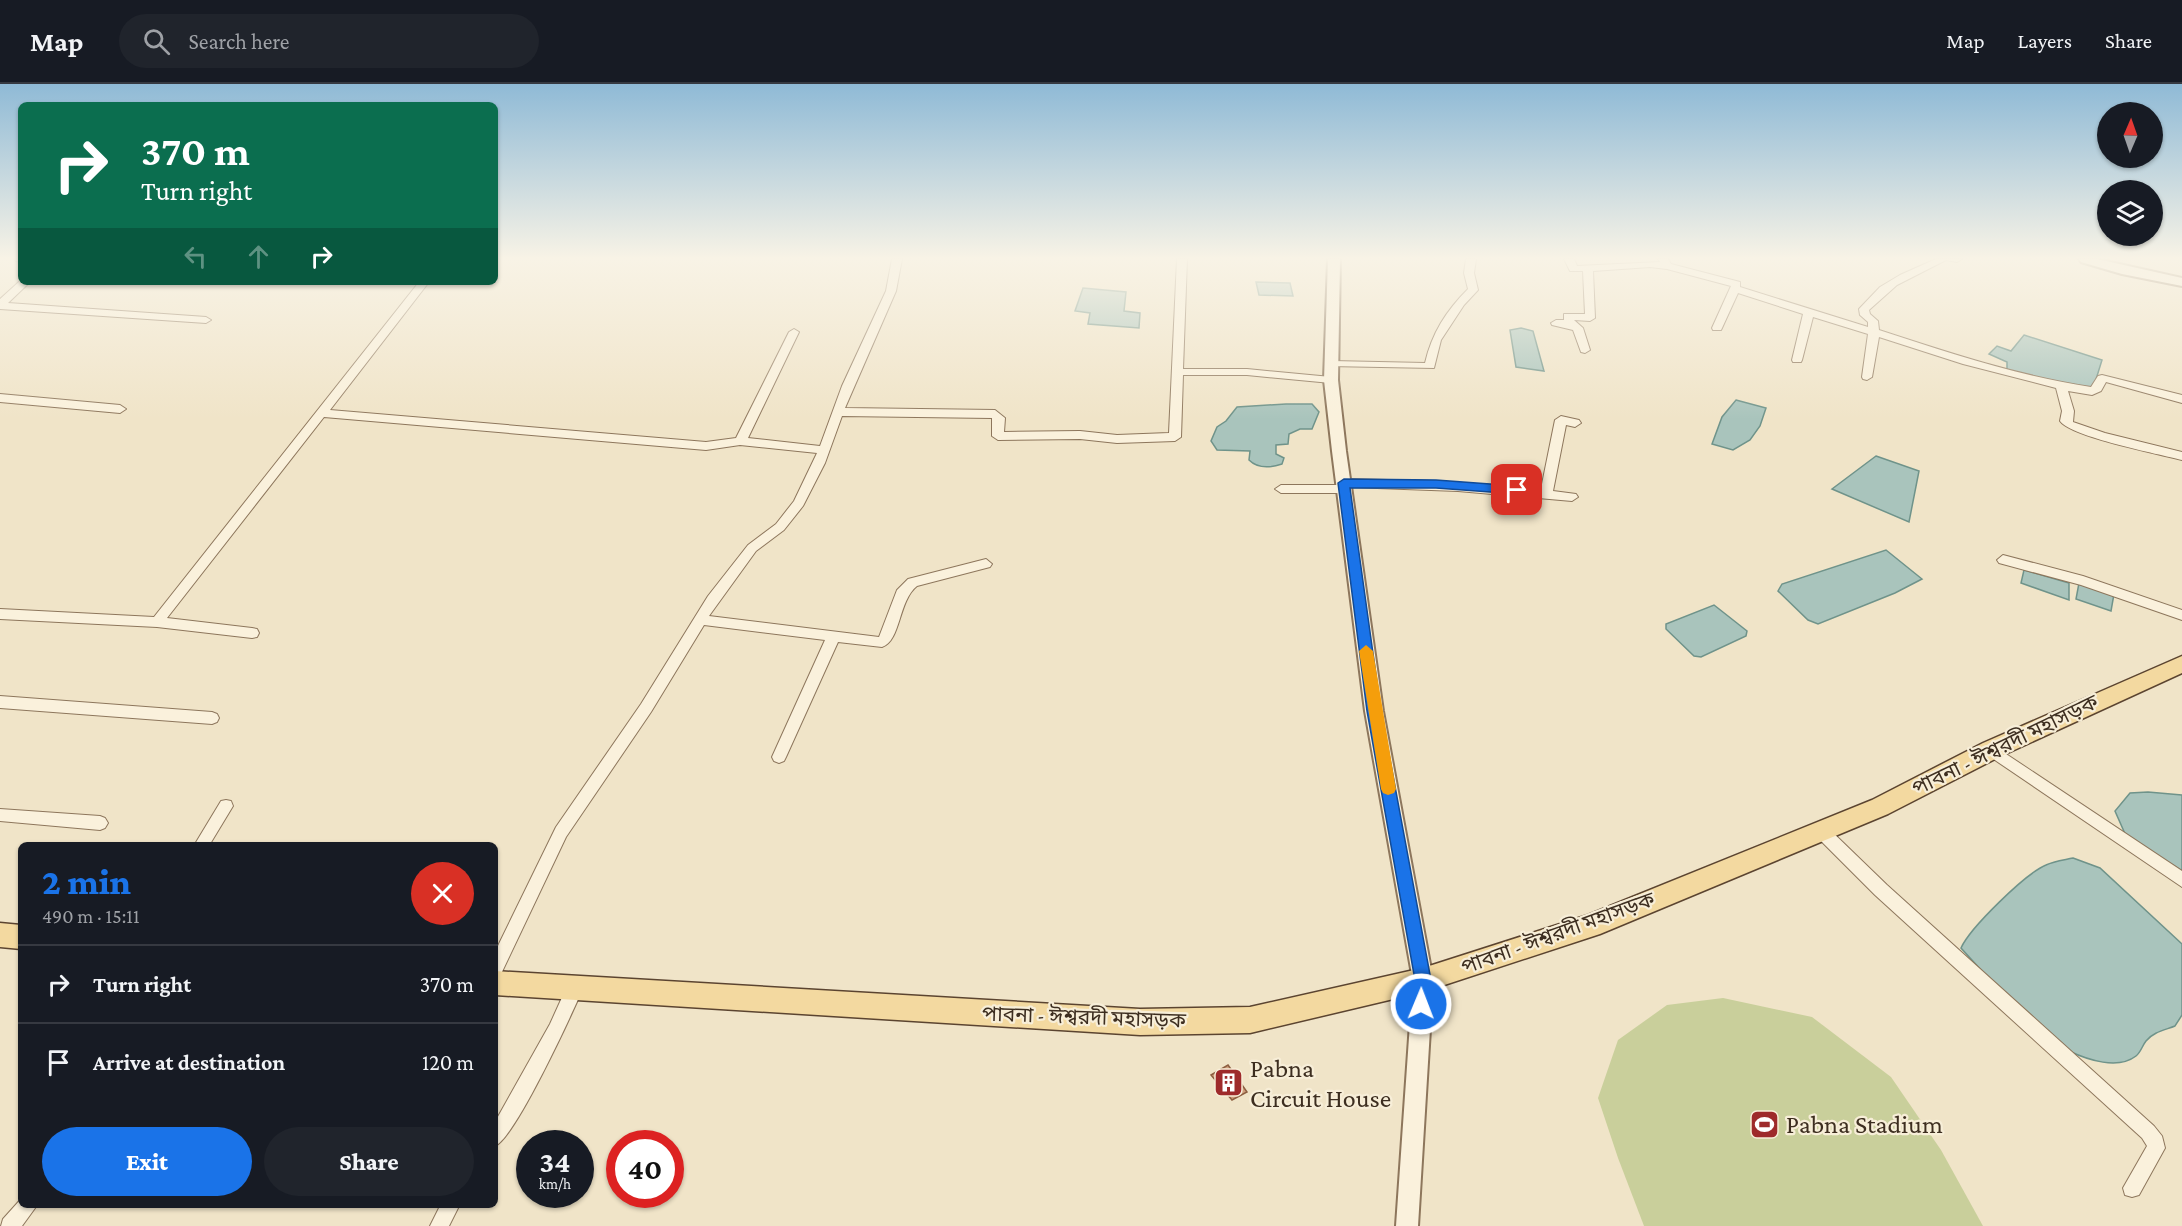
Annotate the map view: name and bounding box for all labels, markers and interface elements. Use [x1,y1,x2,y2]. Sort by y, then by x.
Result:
search box [119,14,539,68]
icon: search [140,25,173,58]
text: Map [30,26,83,57]
text: Search here [188,29,289,54]
text: Map [1946,29,1985,53]
text: Layers [2018,29,2072,53]
text: Share [2105,29,2152,53]
north arrow [2097,102,2163,168]
map controls [2097,102,2163,246]
icon: right [42,126,120,204]
text: 370 m [141,127,250,174]
text: Turn right [141,176,252,206]
button: layers [2097,180,2163,246]
icon: left [179,240,212,273]
icon: ahead [242,240,275,273]
icon: right [305,240,338,273]
pin [1491,464,1542,515]
icon: arrive [1500,473,1533,506]
street label: পাবনা - ঈশ্বরদী মহাসড়ক [1908,689,2103,800]
text: 2 min [42,862,131,902]
button: close [411,862,474,925]
street label: পাবনা - ঈশ্বরদী মহাসড়ক [1458,886,1659,979]
text: 490 m · 15:11 [42,905,140,927]
icon: right [42,968,75,1001]
text: Turn right [93,972,191,997]
text: 370 m [420,972,474,997]
position arrow [1389,972,1453,1036]
street label: পাবনা - ঈশ্বরদী মহাসড়ক [982,1001,1187,1033]
icon: arrive [42,1046,75,1079]
text: Arrive at destination [93,1050,285,1075]
text: 120 m [422,1050,474,1075]
place label: Pabna Circuit House [1250,1054,1391,1113]
building icon: Pabna Circuit House [1213,1067,1245,1099]
sports icon: Pabna Stadium [1749,1108,1781,1140]
place label: Pabna Stadium [1786,1110,1943,1139]
button: Exit [42,1127,252,1196]
button: Share [264,1127,474,1196]
speed limit sign: 40 [606,1130,684,1208]
text: 34 [540,1145,570,1178]
text: km/h [539,1176,571,1192]

